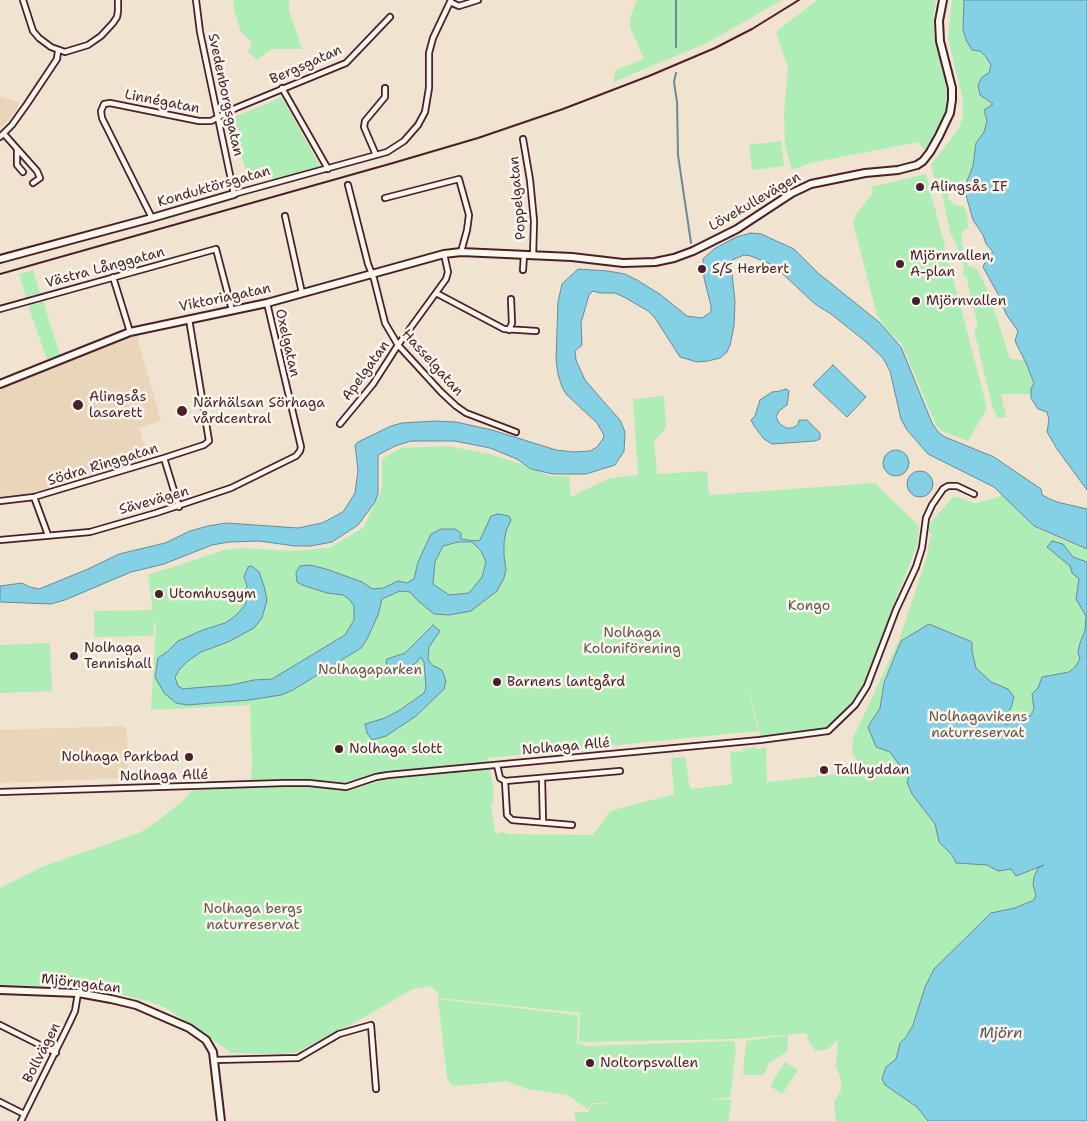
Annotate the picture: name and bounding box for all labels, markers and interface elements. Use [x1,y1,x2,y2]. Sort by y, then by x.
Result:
street label: Svedenborgsgatan [204,32,246,158]
street label: Bergsgatan [267,42,345,88]
street label: Linnégatan [123,87,201,117]
street label: Poppelgatan [506,156,530,240]
street label: Konduktörsgatan [156,163,272,211]
street label: Lövekullevägen [706,169,804,235]
place label: Alingsås IF [930,179,1008,195]
marker: Alingsås IF [914,181,926,193]
street label: Västra Långgatan [44,244,166,292]
place label: Mjörnvallen, A-plan [910,248,994,280]
marker: Mjörnvallen, A-plan [894,258,906,270]
place label: S/S Herbert [712,261,789,277]
marker: S/S Herbert [696,263,708,275]
street label: Viktoriagatan [178,280,272,316]
place label: Mjörnvallen [926,293,1006,309]
marker: Mjörnvallen [910,295,922,307]
street label: Oxelgatan [271,307,303,379]
street label: Hasselgatan [398,326,466,400]
street label: Apelgatan [339,338,393,404]
place label: Alingsås lasarett [89,389,146,422]
place label: Närhälsan Sörhaga vårdcentral [193,395,325,428]
marker: Alingsås lasarett [71,398,85,412]
marker: Närhälsan Sörhaga vårdcentral [175,404,189,418]
street label: Södra Ringgatan [46,440,160,490]
street label: Sävevägen [117,483,191,519]
place label: Utomhusgym [169,586,256,602]
marker: Utomhusgym [153,588,165,600]
park label: Kongo [788,598,830,614]
park label: Nolhaga Koloniförening [583,625,681,658]
place label: Nolhaga Tennishall [84,640,152,672]
marker: Nolhaga Tennishall [68,650,80,662]
park label: Nolhagaparken [318,662,422,678]
place label: Barnens lantgård [507,674,625,690]
marker: Barnens lantgård [491,676,503,688]
park label: Nolhagavikens naturreservat [929,709,1027,742]
street label: Nolhaga Allé [521,735,611,759]
place label: Nolhaga slott [349,741,442,757]
marker: Nolhaga slott [333,743,345,755]
place label: Nolhaga Parkbad [61,749,179,765]
marker: Nolhaga Parkbad [183,751,195,763]
place label: Tallhyddan [834,762,909,778]
marker: Tallhyddan [818,764,830,776]
street label: Nolhaga Allé [120,767,208,785]
park label: Nolhaga bergs naturreservat [203,901,303,934]
street label: Mjörngatan [40,971,122,997]
street label: Bollvägen [20,1020,64,1086]
water label: Mjörn [979,1025,1023,1043]
place label: Noltorpsvallen [600,1055,698,1071]
marker: Noltorpsvallen [584,1057,596,1069]

